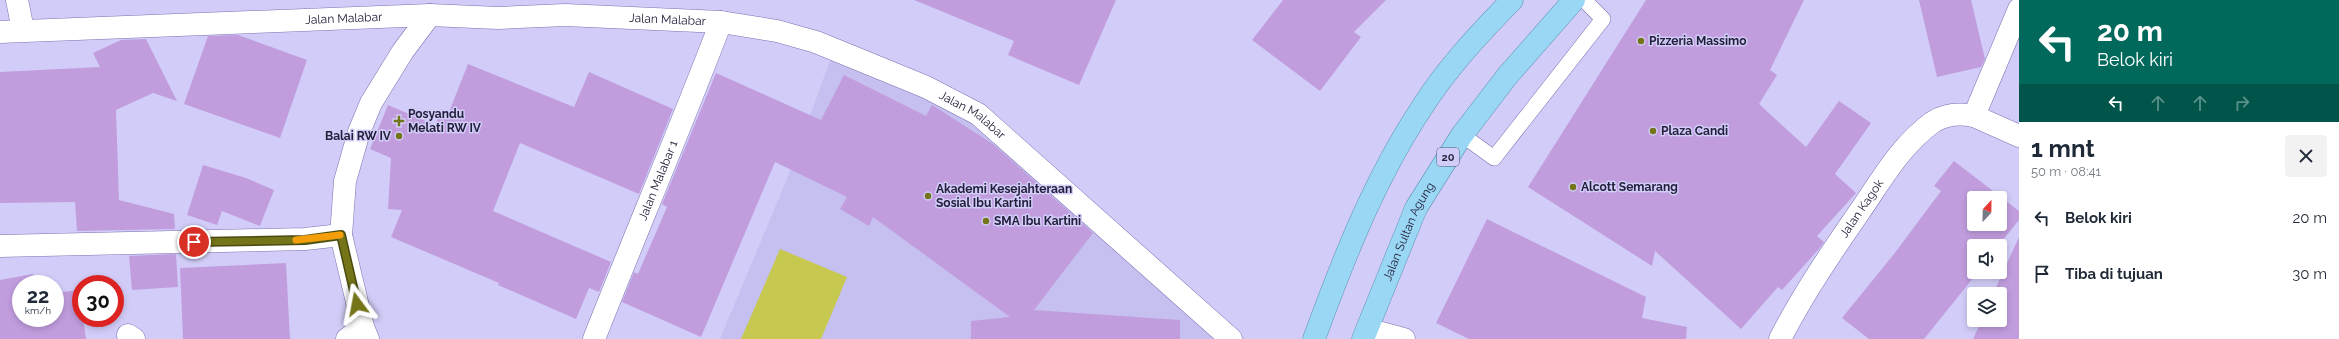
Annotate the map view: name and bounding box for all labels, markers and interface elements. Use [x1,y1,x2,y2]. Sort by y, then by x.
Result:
street label: Jalan Malabar [305,10,383,27]
street label: Jalan Malabar [629,11,707,28]
text: 20 m [2097,15,2163,48]
icon: left [2031,16,2083,68]
place label: Pizzeria Massimo [1649,34,1746,48]
marker: Pizzeria Massimo [1636,36,1646,46]
text: Belok kiri [2097,49,2173,70]
street label: Jalan Malabar [937,88,1009,143]
icon: left [2105,92,2127,114]
icon: ahead [2147,92,2169,114]
icon: ahead [2189,92,2211,114]
icon: right [2231,92,2253,114]
place label: Posyandu Melati RW IV [408,107,482,135]
marker: Posyandu Melati RW IV [393,115,405,127]
place label: Plaza Candi [1661,124,1728,138]
marker: Plaza Candi [1648,126,1658,136]
place label: Balai RW IV [325,129,392,143]
marker: Balai RW IV [394,131,404,141]
text: 1 mnt [2031,134,2095,163]
button: close [2285,135,2327,177]
street label: Jalan Malabar 1 [636,138,680,222]
road number: 20 [1437,148,1459,166]
text: 50 m · 08:41 [2031,164,2101,179]
street label: Jalan Kagok [1837,176,1887,240]
street label: Jalan Sultan Agung [1380,180,1437,283]
place label: Alcott Semarang [1581,180,1678,194]
place label: Akademi Kesejahteraan Sosial Ibu Kartini [936,182,1072,210]
marker: Alcott Semarang [1568,182,1578,192]
marker: Akademi Kesejahteraan Sosial Ibu Kartini [923,191,933,201]
north arrow [1967,191,2007,231]
map controls [1967,191,2007,327]
icon: left [2031,207,2053,229]
text: Belok kiri [2065,209,2132,227]
text: 20 m [2292,209,2327,227]
place label: SMA Ibu Kartini [994,214,1081,228]
marker: SMA Ibu Kartini [981,216,991,226]
pin [177,225,211,259]
icon: arrive [183,231,205,253]
button: sound [1967,239,2007,279]
icon: arrive [2031,263,2053,285]
text: Tiba di tujuan [2065,265,2163,283]
text: 30 m [2292,265,2327,283]
speed limit sign: 30 [72,275,124,327]
position arrow [336,283,378,325]
text: 22 [27,284,49,308]
button: layers [1967,287,2007,327]
text: km/h [25,305,51,316]

